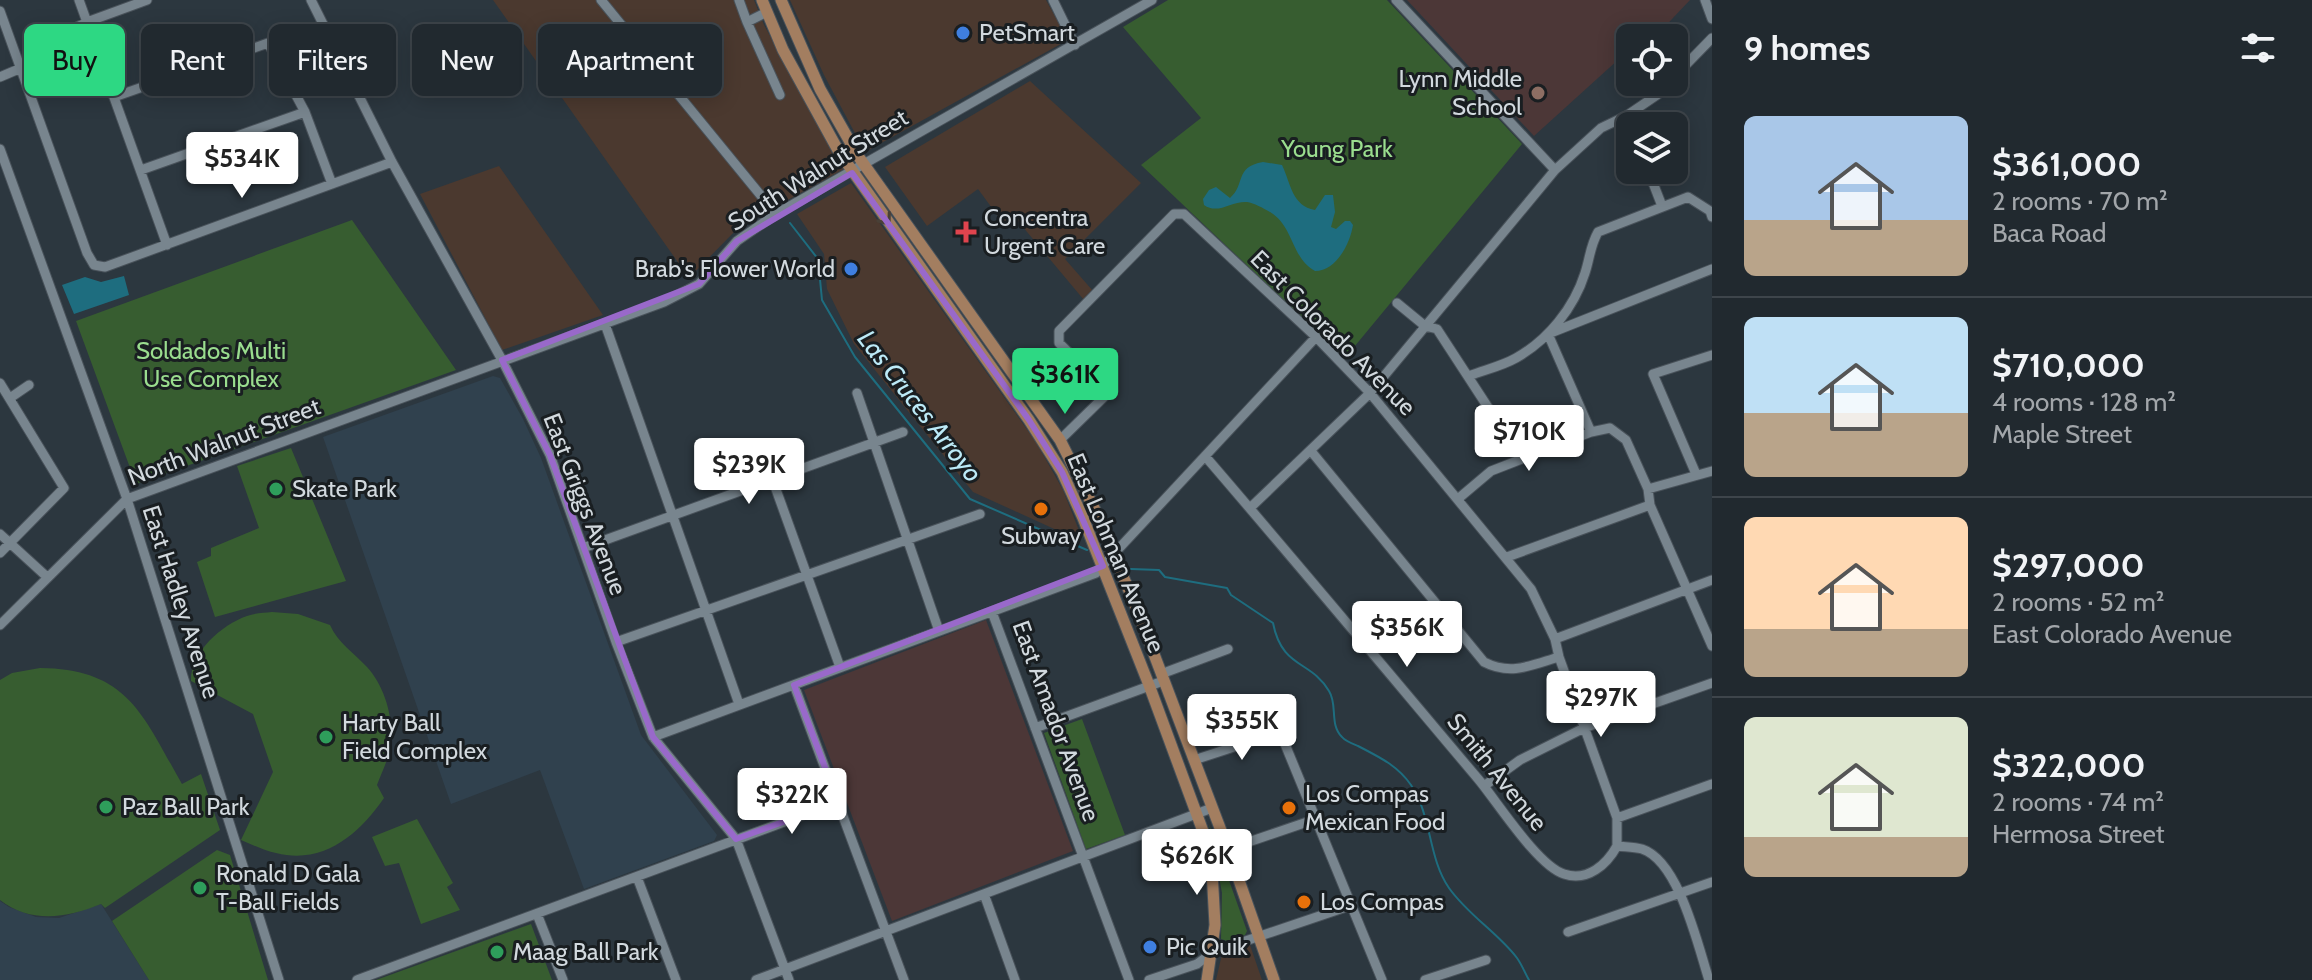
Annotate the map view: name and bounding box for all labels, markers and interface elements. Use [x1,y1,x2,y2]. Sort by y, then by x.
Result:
place label: PetSmart [979,18,1075,47]
chip: Buy [24,24,125,96]
chip: Rent [141,24,253,96]
chip: Filters [269,24,396,96]
chip: New [412,24,522,96]
chip: Apartment [538,24,722,96]
marker: PetSmart [954,24,972,42]
map controls [1616,24,1688,184]
button: locate [1616,24,1688,96]
icon: filters [2236,26,2280,70]
text: 9 homes [1744,27,1870,69]
place label: Lynn Middle School [1399,64,1522,121]
marker: Lynn Middle School [1529,84,1547,102]
street label: South Walnut Street [723,103,913,237]
button: layers [1616,112,1688,184]
pin: $534K [186,132,298,200]
park label: Young Park [1280,134,1393,163]
text: $534K [204,142,280,174]
text: $361,000 [1992,143,2141,185]
icon: home [1808,148,1904,244]
text: 2 rooms · 70 m² [1992,185,2168,217]
place label: Concentra Urgent Care [984,203,1105,260]
one-way arrow [876,211,891,225]
text: Baca Road [1992,217,2107,249]
marker: Concentra Urgent Care [955,221,977,243]
street label: East Colorado Avenue [1245,244,1422,421]
place label: Brab's Flower World [635,254,835,283]
marker: Brab's Flower World [842,260,860,278]
water label: Las Cruces Arroyo [851,324,989,488]
park label: Soldados Multi Use Complex [136,336,286,393]
text: $710,000 [1992,344,2145,386]
pin: $361K [1009,348,1121,416]
icon: home [1808,349,1904,445]
text: $361K [1030,358,1100,390]
text: 4 rooms · 128 m² [1992,386,2176,418]
street label: North Walnut Street [123,391,324,492]
pin: $710K [1473,405,1585,473]
street label: East Griggs Avenue [537,409,633,599]
text: $710K [1493,415,1565,447]
text: Maple Street [1992,418,2132,450]
pin: $239K [693,438,805,506]
text: $239K [712,448,786,480]
street label: East Lohman Avenue [1061,449,1172,657]
place label: Skate Park [292,474,397,503]
marker: Skate Park [267,480,285,498]
marker: Subway [1032,500,1050,518]
street label: East Hadley Avenue [137,502,226,702]
place label: Subway [1001,521,1081,550]
text: $297,000 [1992,544,2145,586]
icon: home [1808,549,1904,645]
text: 2 rooms · 52 m² [1992,586,2164,618]
pin: $356K [1351,601,1463,669]
text: $356K [1370,611,1444,643]
street label: East Amador Avenue [1007,617,1106,825]
text: East Colorado Avenue [1992,618,2232,650]
pin: $297K [1545,671,1657,739]
text: $297K [1564,681,1638,713]
pin: $355K [1186,694,1298,762]
text: $355K [1205,704,1279,736]
street label: Smith Avenue [1441,707,1554,836]
place label: Harty Ball Field Complex [342,708,488,765]
marker: Harty Ball Field Complex [317,728,335,746]
text: $322,000 [1992,744,2146,786]
icon: home [1808,749,1904,845]
pin: $322K [736,768,848,836]
text: $322K [756,778,828,810]
place label: Los Compas Mexican Food [1305,779,1445,836]
text: 2 rooms · 74 m² [1992,786,2164,818]
place label: Paz Ball Park [122,792,250,821]
marker: Paz Ball Park [97,798,115,816]
marker: Los Compas Mexican Food [1280,799,1298,817]
text: Hermosa Street [1992,818,2165,850]
pin: $626K [1141,829,1253,897]
text: $626K [1160,839,1234,871]
place label: Ronald D Gala T-Ball Fields [216,859,361,916]
marker: Ronald D Gala T-Ball Fields [191,879,209,897]
place label: Los Compas [1320,887,1444,916]
marker: Los Compas [1295,893,1313,911]
place label: Pic Quik [1166,932,1248,961]
place label: Maag Ball Park [513,937,659,966]
marker: Pic Quik [1141,938,1159,956]
marker: Maag Ball Park [488,943,506,961]

